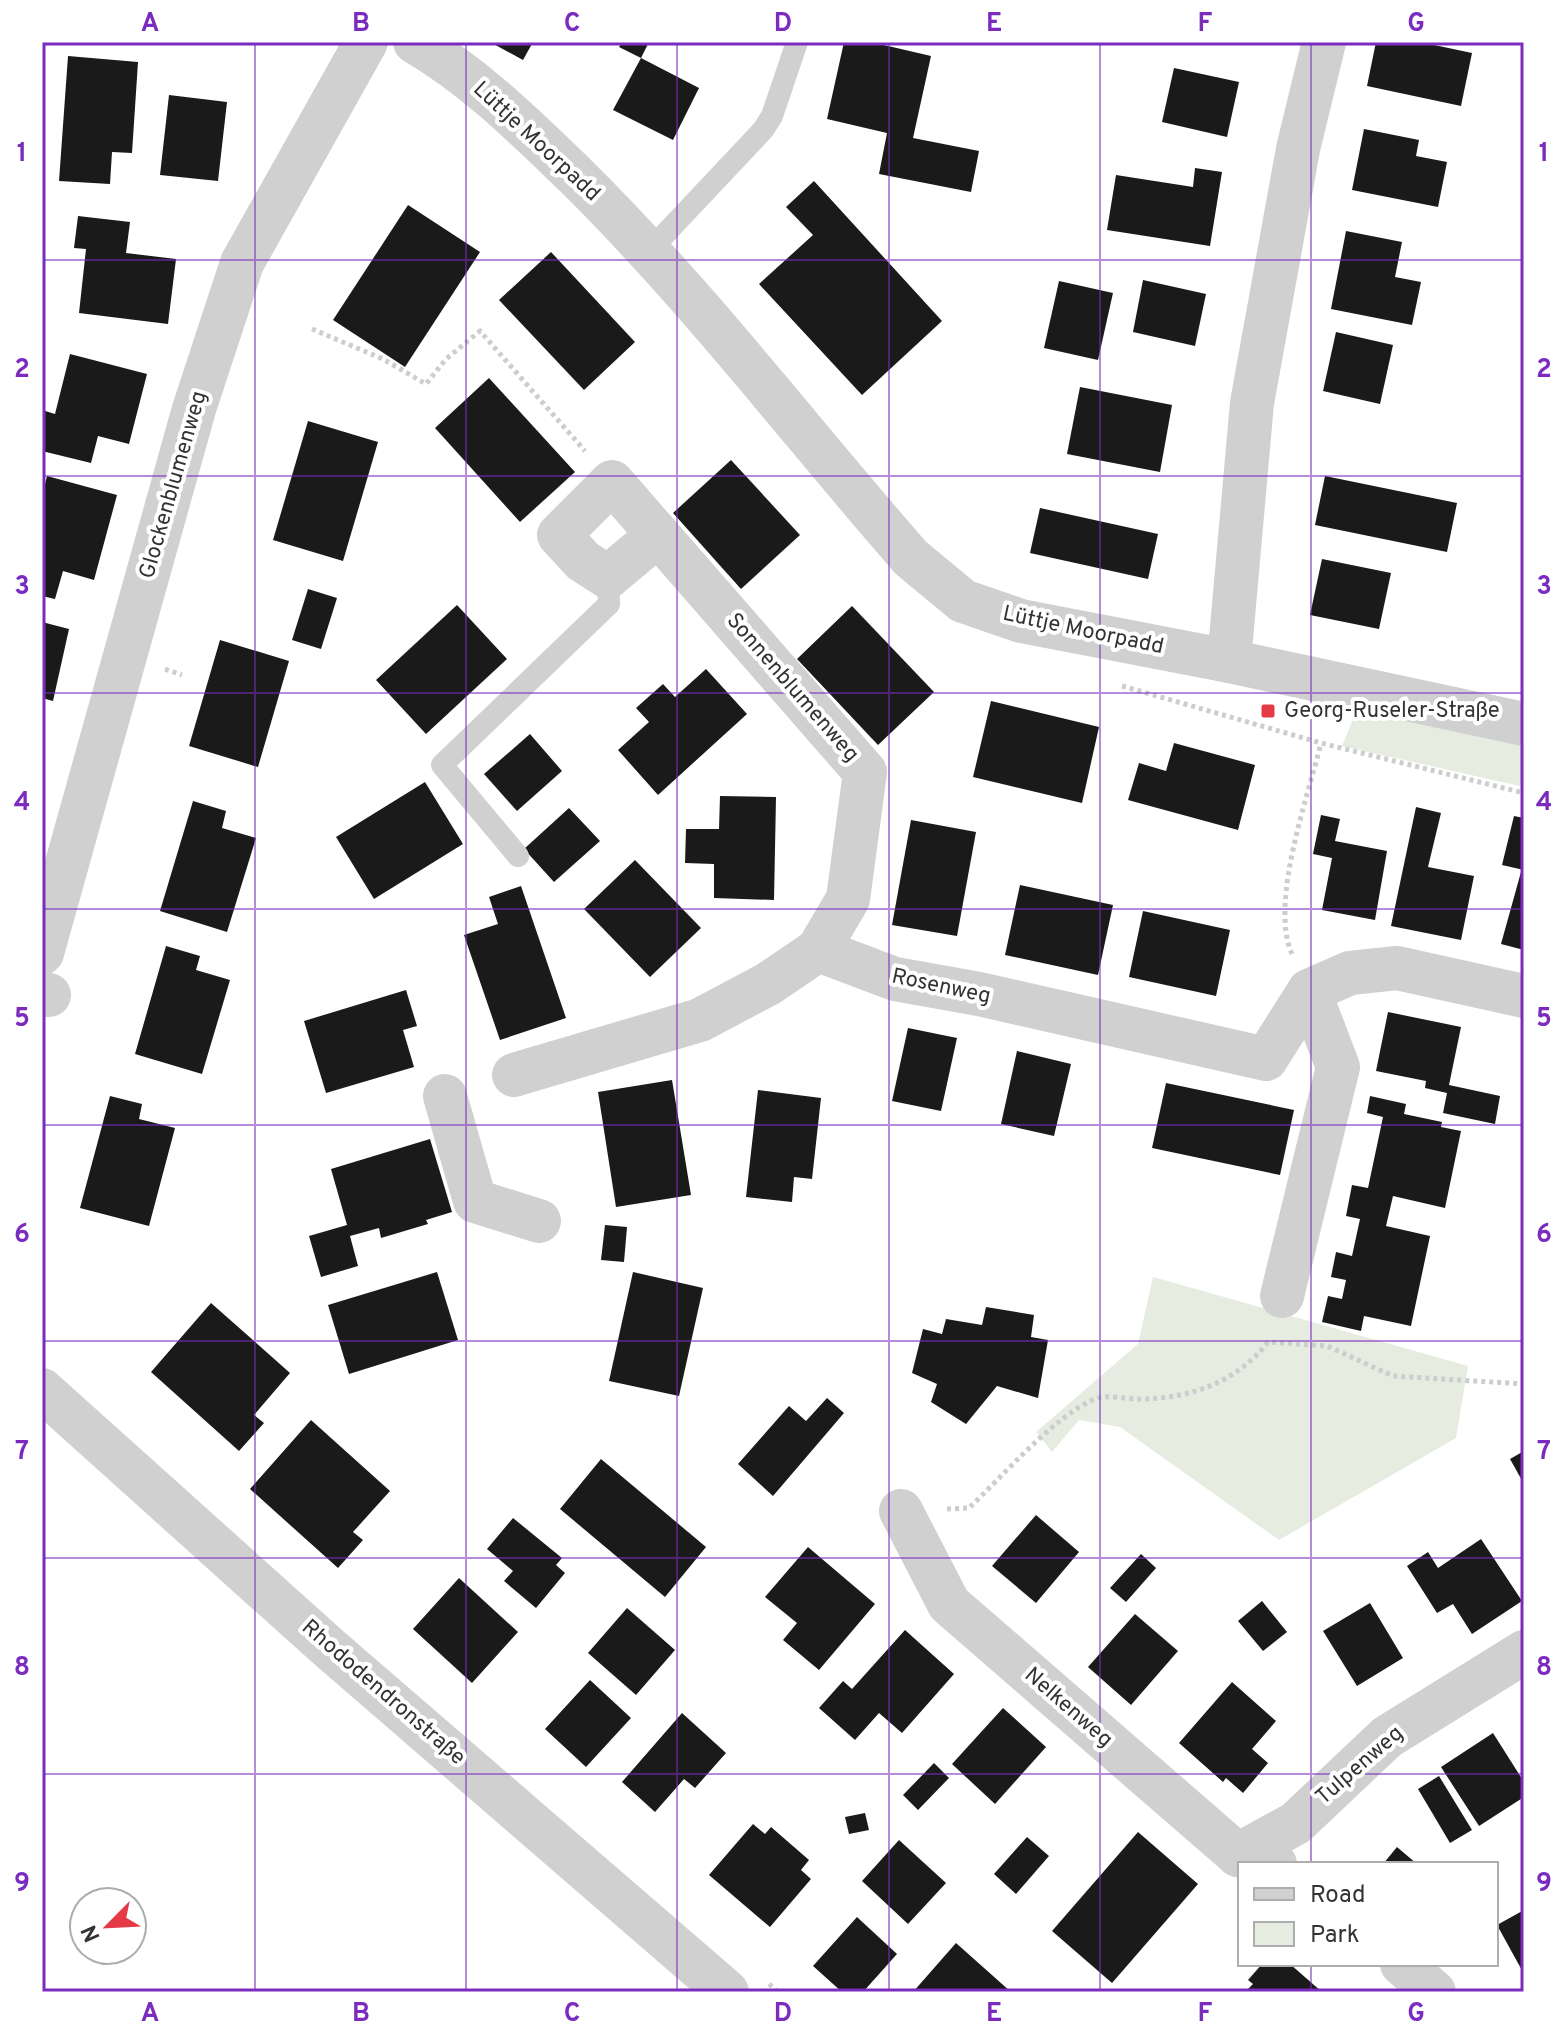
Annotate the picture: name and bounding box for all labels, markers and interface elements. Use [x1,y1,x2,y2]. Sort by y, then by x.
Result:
text: A [141,8,159,41]
text: B [352,8,370,41]
text: C [564,8,580,41]
text: D [774,8,792,41]
text: E [986,8,1002,41]
text: F [1198,8,1213,41]
text: G [1407,8,1425,41]
street label: Lüttje Moorpadd [467,76,605,208]
text: 1 [17,138,27,171]
text: 1 [1539,138,1549,171]
text: 2 [14,354,30,387]
text: 2 [1536,354,1552,387]
street label: Glockenblumenweg [134,388,214,582]
text: 3 [14,571,30,604]
text: 3 [1536,571,1552,604]
street label: Lüttje Moorpadd [1000,601,1166,661]
street label: Sonnenblumenweg [720,608,864,768]
place label: Georg-Ruseler-Straße [1284,698,1500,725]
marker: Georg-Ruseler-Straße [1259,702,1277,720]
text: 4 [14,787,30,820]
text: 4 [1536,787,1552,820]
street label: Rosenweg [889,963,993,1011]
text: 5 [14,1003,30,1036]
text: 5 [1536,1003,1552,1036]
text: 6 [14,1219,30,1252]
text: 6 [1536,1219,1552,1252]
text: 7 [15,1436,29,1469]
text: 7 [1537,1436,1551,1469]
street label: Rhododendronstraße [296,1615,470,1771]
text: 8 [14,1652,30,1685]
text: 8 [1536,1652,1552,1685]
street label: Nelkenweg [1018,1662,1118,1754]
street label: Tulpenweg [1311,1721,1409,1811]
legend [1238,1862,1498,1966]
text: 9 [14,1868,30,1901]
text: 9 [1536,1868,1552,1901]
text: Road [1310,1881,1366,1911]
north arrow [68,1886,148,1966]
text: N [76,1920,108,1946]
text: Park [1310,1921,1360,1951]
text: A [141,1998,159,2031]
text: B [352,1998,370,2031]
text: C [564,1998,580,2031]
text: D [774,1998,792,2031]
text: E [986,1998,1002,2031]
text: F [1198,1998,1213,2031]
text: G [1407,1998,1425,2031]

